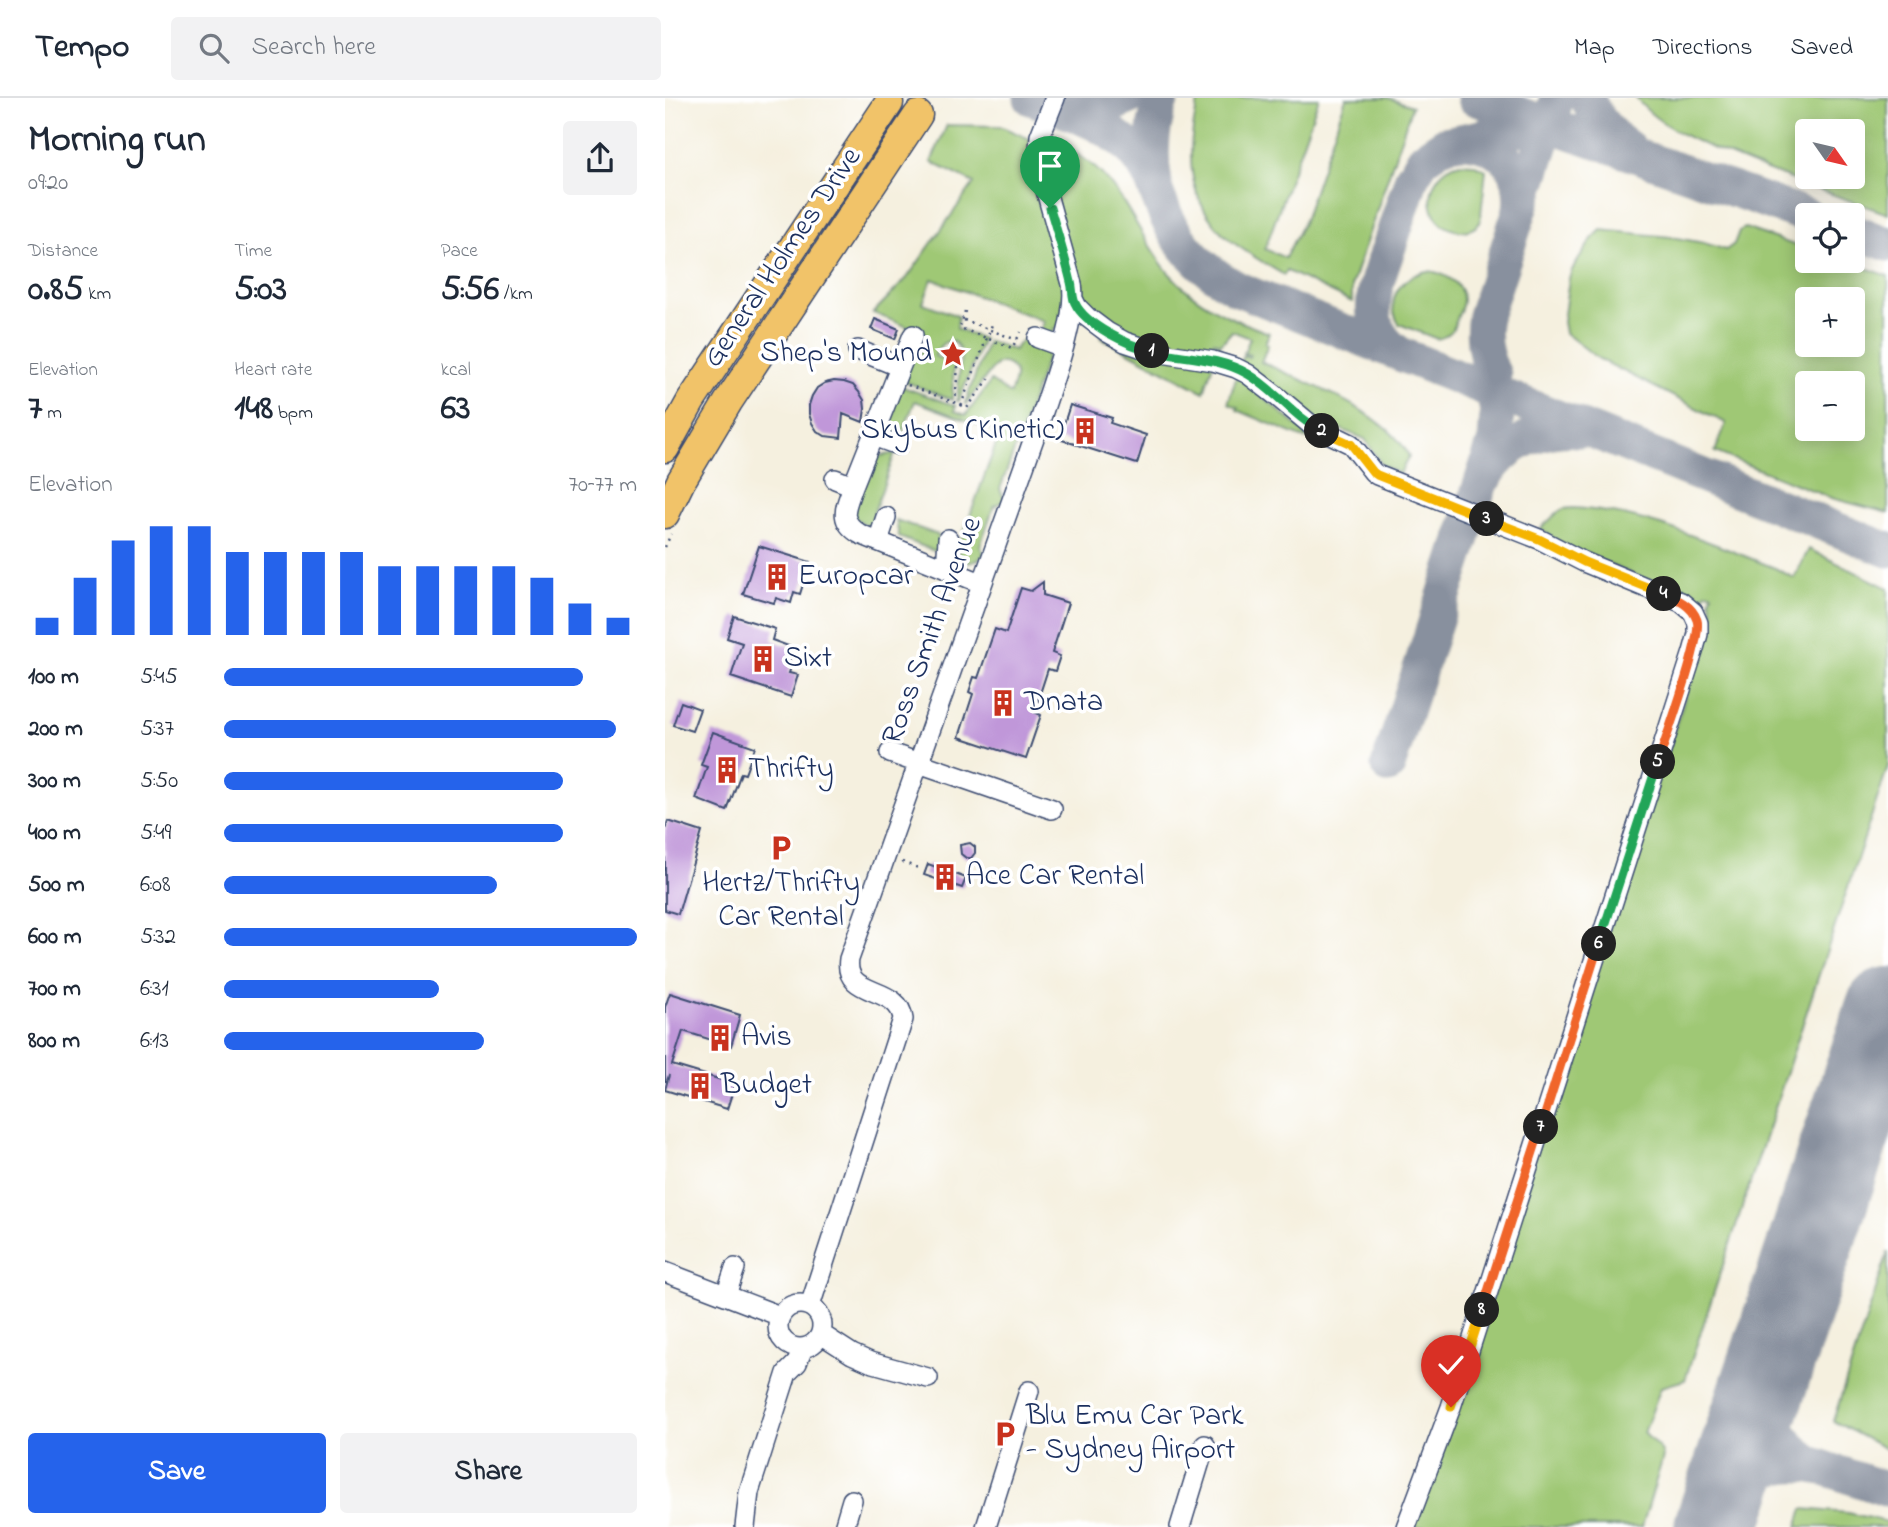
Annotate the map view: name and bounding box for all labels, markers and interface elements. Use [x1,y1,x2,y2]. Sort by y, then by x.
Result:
search box [171,17,661,80]
text: Tempo [35,24,129,72]
icon: search [195,29,233,67]
text: Search here [251,29,376,67]
text: Map [1574,31,1615,66]
text: Directions [1653,31,1752,66]
text: Saved [1790,31,1853,66]
text: Morning run [28,113,206,169]
north arrow [1795,119,1865,189]
map controls [1795,119,1865,441]
button: share [563,121,637,195]
pin [1020,136,1080,208]
street label: General Holmes Drive [693,138,874,377]
icon: arrive [1031,147,1069,185]
text: 09:20 [28,167,68,200]
button: locate [1795,203,1865,273]
text: Distance [28,238,98,265]
text: Time [234,238,272,265]
text: Pace [441,238,478,265]
text: 0.85 [28,265,83,316]
text: 5:03 [234,265,287,316]
text: 5:56 [441,265,499,316]
text: km [83,281,111,308]
text: /km [499,281,533,308]
button: + [1795,287,1865,357]
place label: Shep's Mound [760,332,932,376]
pin: 1 [1135,334,1169,368]
text: 1 [1148,337,1155,364]
place icon: Shep's Mound [938,339,968,369]
text: Elevation [28,357,98,384]
text: Heart rate [234,357,312,384]
text: kcal [441,357,471,384]
button: − [1795,371,1865,441]
text: 7 [28,384,42,435]
text: 148 [234,384,273,435]
text: 63 [441,384,471,435]
text: m [42,400,62,427]
text: bpm [273,400,313,427]
place label: Skybus (Kinetic) [861,409,1064,453]
pin: 2 [1305,414,1339,448]
building icon: Skybus (Kinetic) [1070,416,1100,446]
text: 2 [1317,417,1326,444]
text: Elevation [28,469,113,502]
text: 70–77 m [568,469,637,502]
pin: 3 [1469,502,1505,536]
text: 3 [1483,505,1490,532]
street label: Ross Smith Avenue [871,510,995,751]
place label: Europcar [798,555,914,599]
building icon: Europcar [762,562,792,592]
pin: 4 [1647,576,1681,612]
text: 4 [1660,580,1667,607]
place label: Sixt [784,637,832,681]
building icon: Sixt [748,644,778,674]
text: 100 m [28,661,79,694]
text: 5:45 [140,661,178,694]
place label: Dnata [1023,681,1103,725]
building icon: Dnata [988,688,1018,718]
text: 200 m [28,713,83,746]
text: 5:37 [140,713,174,746]
pin: 5 [1641,744,1675,780]
place label: Thrifty [748,748,834,792]
text: 5 [1652,748,1663,775]
building icon: Thrifty [712,755,742,785]
text: 300 m [28,765,81,798]
text: 5:50 [140,765,178,798]
text: 400 m [28,817,81,850]
text: 5:49 [140,817,172,850]
parking icon: Hertz/Thrifty Car Rental [766,833,796,863]
place label: Ace Car Rental [966,855,1144,899]
place label: Hertz/Thrifty Car Rental [702,862,860,940]
building icon: Ace Car Rental [930,862,960,892]
text: 500 m [28,869,85,902]
text: 6:08 [140,869,171,902]
text: 600 m [28,921,82,954]
text: 5:32 [140,921,176,954]
pin: 6 [1581,926,1616,962]
text: 6 [1594,930,1603,957]
text: 700 m [28,973,81,1006]
text: 6:31 [140,973,169,1006]
place label: Avis [741,1016,792,1060]
building icon: Avis [705,1023,735,1053]
text: 800 m [28,1025,80,1058]
text: 6:13 [140,1025,169,1058]
place label: Budget [720,1064,812,1108]
building icon: Budget [685,1071,715,1101]
pin: 7 [1523,1110,1559,1144]
text: 7 [1537,1113,1544,1140]
pin: 8 [1465,1292,1499,1328]
text: 8 [1478,1296,1485,1323]
pin [1421,1335,1481,1407]
icon: check [1432,1346,1470,1384]
place label: Blu Emu Car Park - Sydney Airport [1025,1395,1245,1473]
parking icon: Blu Emu Car Park - Sydney Airport [990,1419,1020,1449]
button: Save [28,1433,326,1513]
button: Share [340,1433,637,1513]

